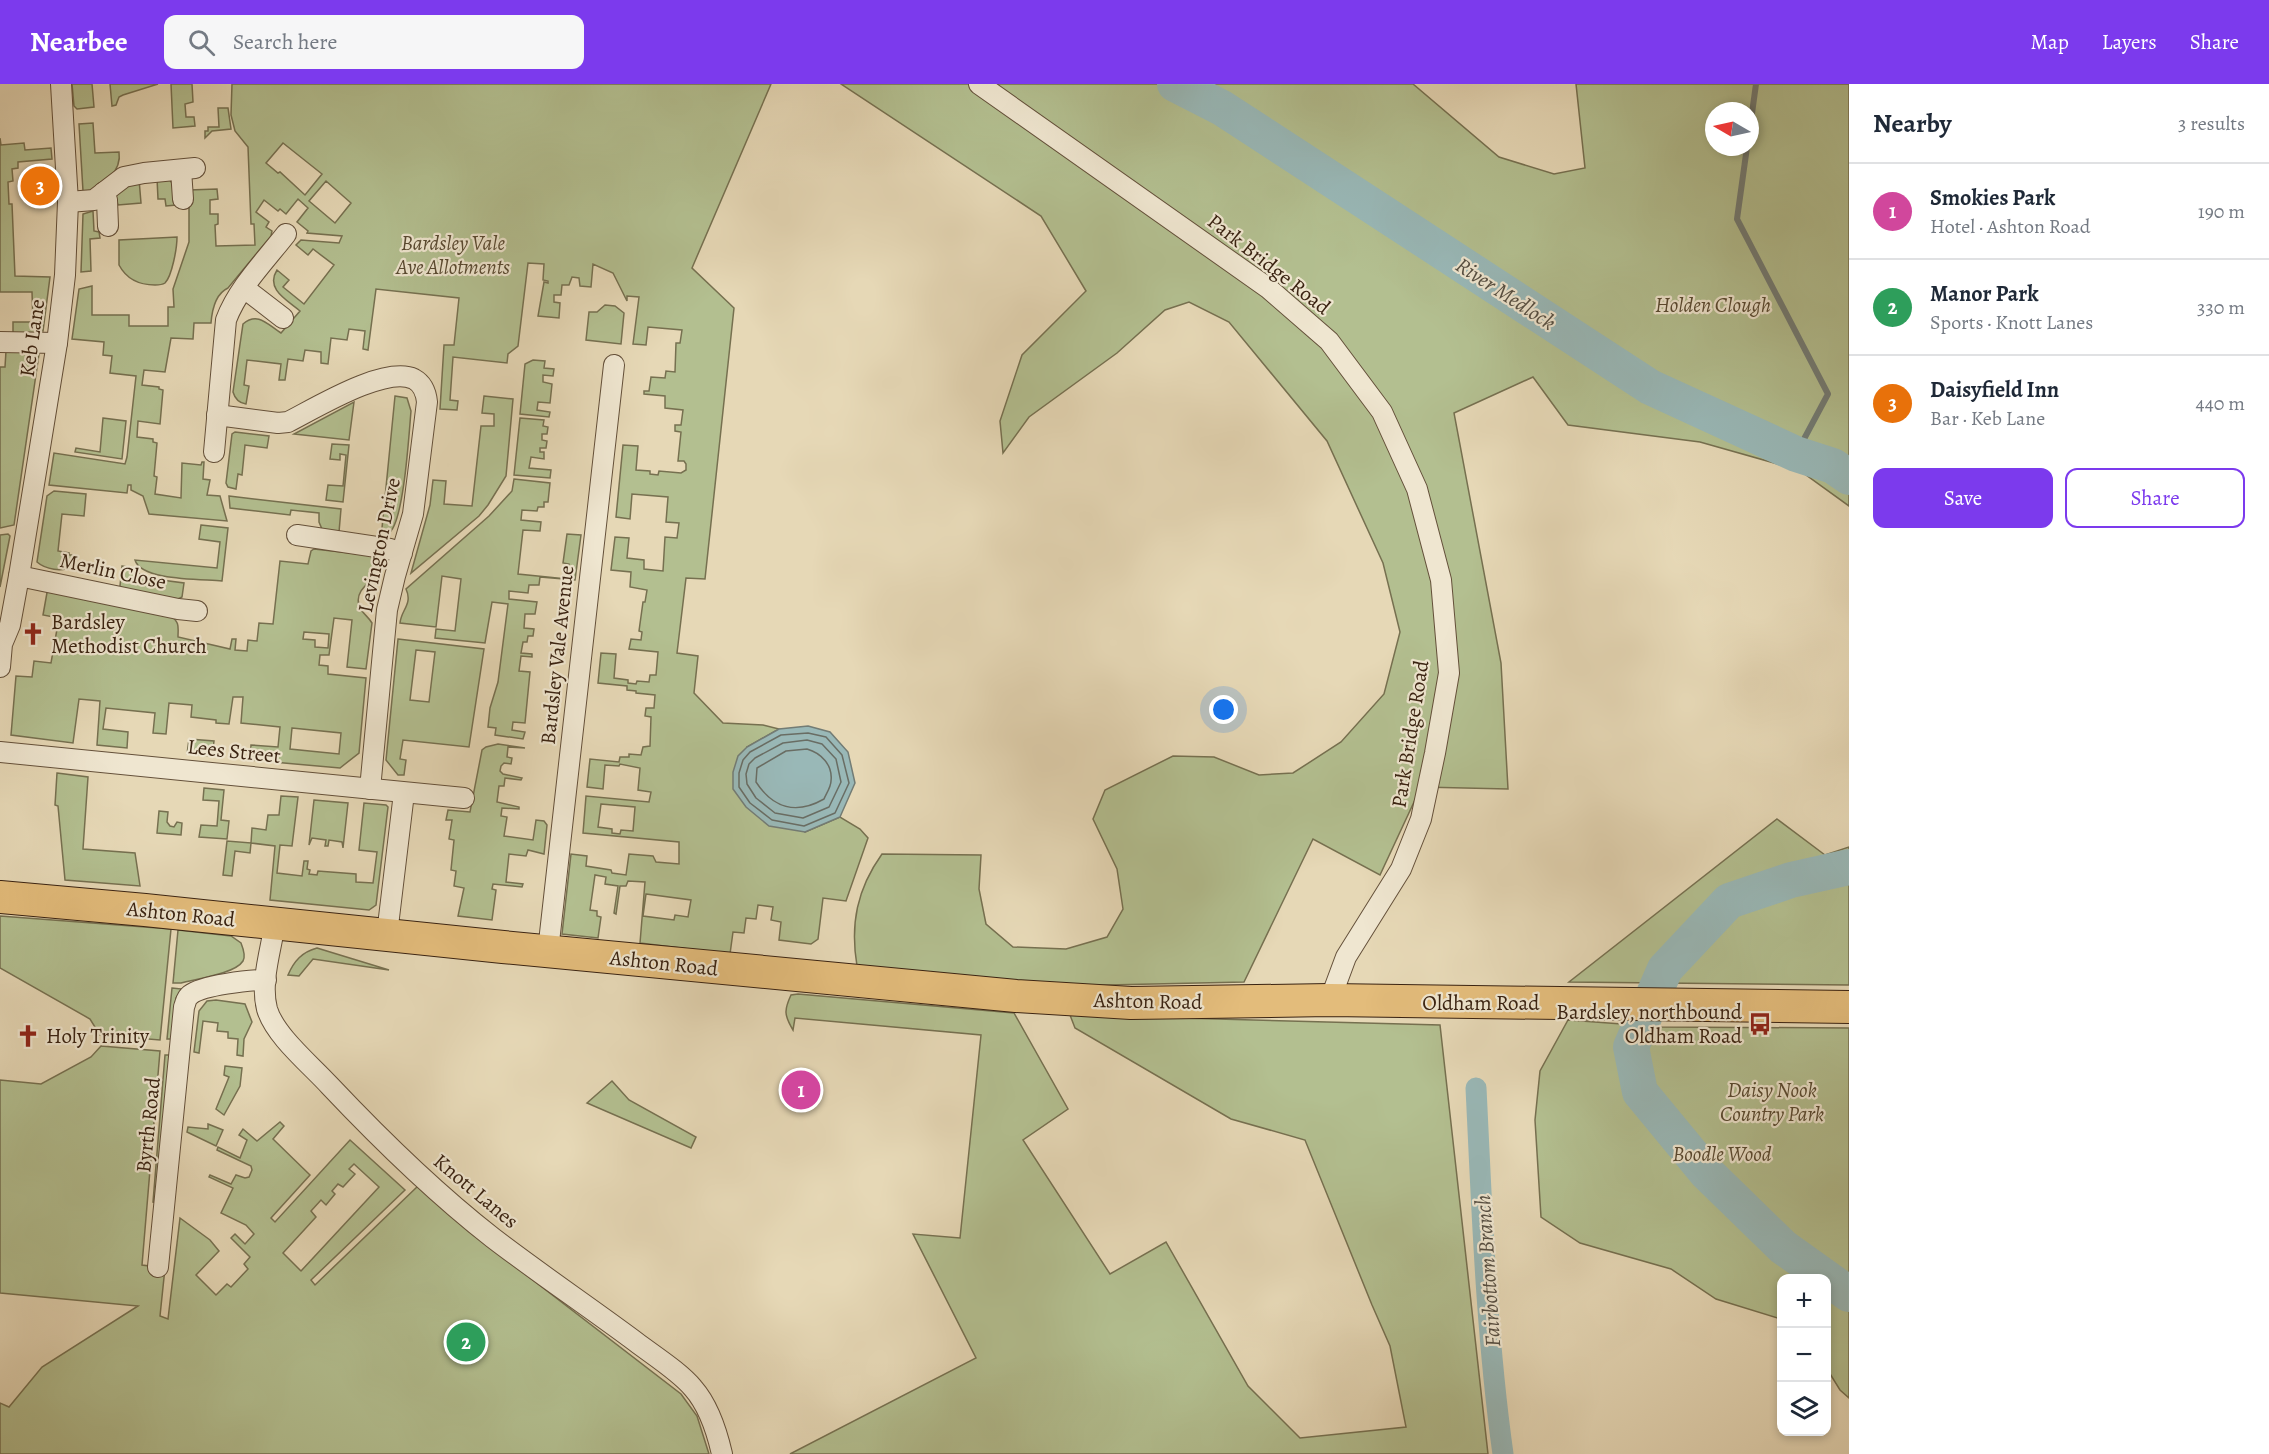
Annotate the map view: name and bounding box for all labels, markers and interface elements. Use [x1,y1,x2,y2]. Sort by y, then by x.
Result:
search box [164,15,584,69]
text: Nearbee [30,23,128,61]
icon: search [185,26,218,59]
text: Search here [233,27,337,57]
text: Map [2030,28,2069,56]
text: Layers [2102,28,2157,56]
text: Share [2190,28,2239,56]
north arrow [1705,102,1759,156]
text: Nearby [1873,106,1952,141]
text: 3 results [2178,110,2245,137]
pin: 3 [20,164,60,208]
text: Smokies Park [1930,183,2055,213]
text: 1 [1889,198,1896,225]
text: 190 m [2198,198,2245,225]
street label: Park Bridge Road [1202,207,1337,321]
text: Hotel · Ashton Road [1930,213,2090,240]
park label: Bardsley Vale Ave Allotments [395,229,510,281]
water label: River Medlock [1450,250,1562,338]
text: Manor Park [1930,279,2039,309]
park label: Holden Clough [1655,291,1771,319]
text: 2 [1888,294,1897,321]
text: 330 m [2197,294,2245,321]
street label: Keb Lane [13,297,51,379]
text: Sports · Knott Lanes [1930,309,2093,336]
text: Daisyfield Inn [1930,375,2059,405]
text: 3 [1888,390,1897,417]
text: 440 m [2196,390,2245,417]
text: Bar · Keb Lane [1930,405,2045,432]
button: Save [1873,468,2053,528]
button: Share [2065,468,2245,528]
street label: Levington Drive [351,475,407,615]
street label: Merlin Close [57,546,169,596]
street label: Bardsley Vale Avenue [534,564,580,746]
place label: Bardsley Methodist Church [51,608,207,660]
church icon: Bardsley Methodist Church [20,621,46,647]
street label: Park Bridge Road [1385,658,1436,810]
your location [1209,695,1238,724]
street label: Lees Street [186,732,282,770]
street label: Ashton Road [124,894,237,934]
street label: Ashton Road [607,943,720,983]
street label: Ashton Road [1092,986,1203,1016]
street label: Oldham Road [1422,989,1540,1017]
place label: Bardsley, northbound Oldham Road [1556,998,1743,1050]
bus stop icon: Bardsley, northbound Oldham Road [1747,1011,1773,1037]
place label: Holy Trinity [46,1022,150,1050]
church icon: Holy Trinity [15,1023,41,1049]
pin: 1 [782,1068,820,1112]
street label: Byrth Road [129,1075,167,1174]
park label: Daisy Nook Country Park [1720,1076,1824,1128]
park label: Boodle Wood [1673,1140,1772,1168]
street label: Knott Lanes [428,1147,524,1235]
water label: Fairbottom Branch [1468,1194,1508,1348]
map controls [1777,1274,1831,1436]
button: + [1777,1274,1831,1328]
pin: 2 [446,1320,486,1364]
button: − [1777,1328,1831,1382]
button: layers [1777,1382,1831,1436]

